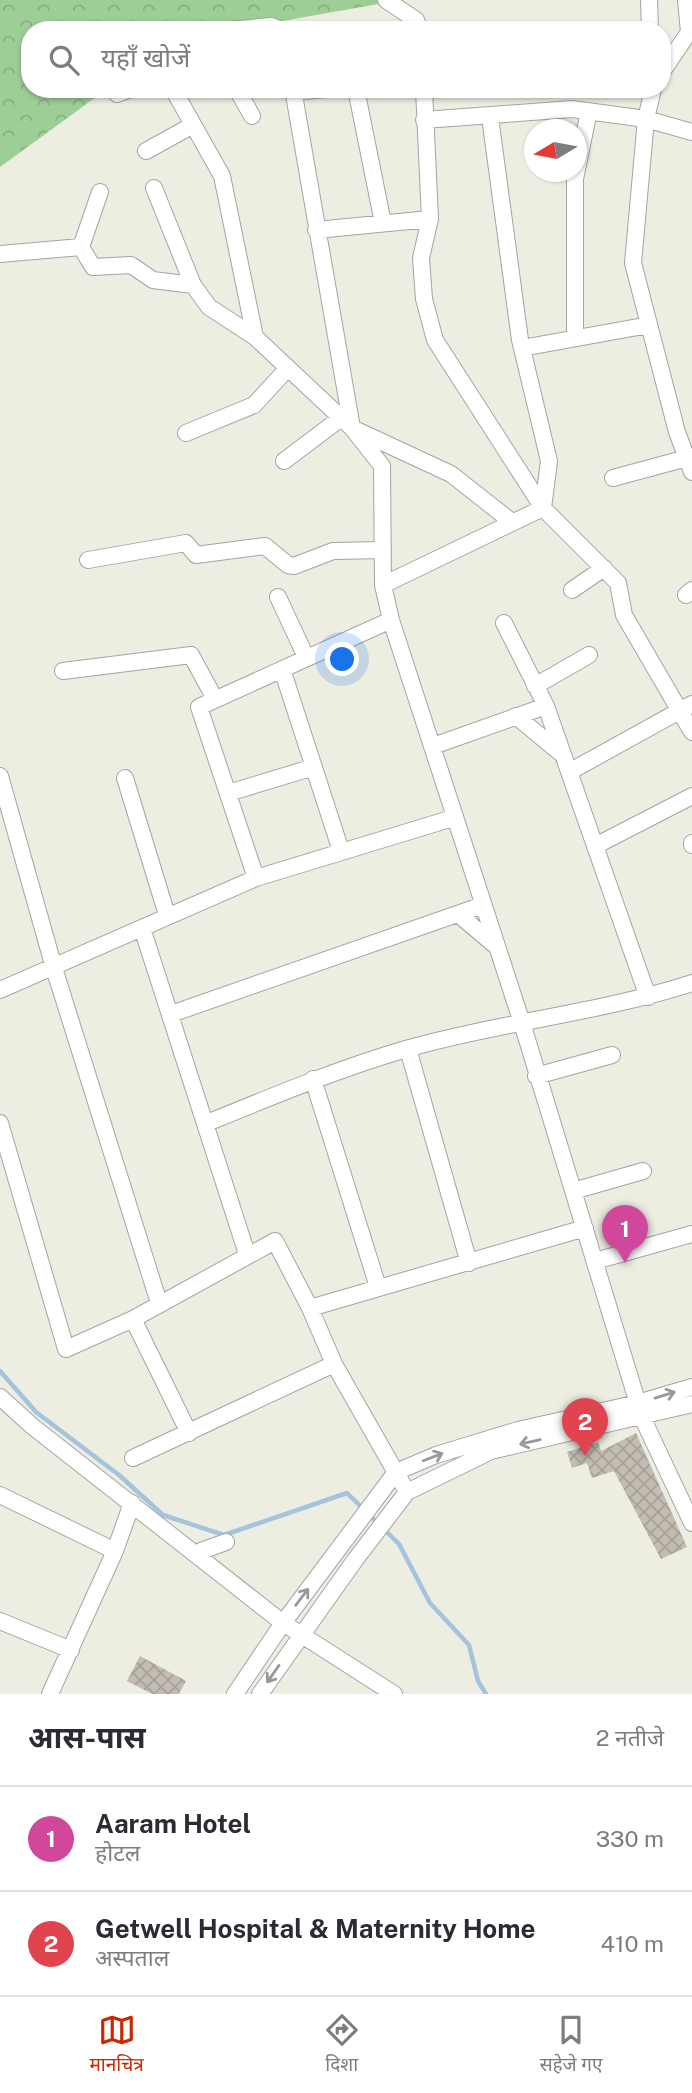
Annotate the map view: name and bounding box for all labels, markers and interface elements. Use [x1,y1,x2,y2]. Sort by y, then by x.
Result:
search box [21,21,671,98]
icon: search [45,41,83,79]
text: यहाँ खोजें [101,42,190,73]
north arrow [524,119,587,182]
your location [325,642,359,676]
pin: 1 [602,1205,648,1263]
one-way arrow [654,1388,676,1401]
pin: 2 [562,1398,608,1456]
one-way arrow [519,1436,542,1450]
one-way arrow [422,1449,444,1462]
one-way arrow [294,1589,309,1607]
one-way arrow [266,1664,280,1683]
text: आस-पास [28,1719,146,1755]
text: 2 नतीजे [596,1724,664,1751]
text: Aaram Hotel [95,1808,251,1839]
text: 1 [46,1825,56,1852]
text: 330 m [596,1825,664,1852]
text: होटल [95,1839,140,1866]
text: Getwell Hospital & Maternity Home [95,1913,536,1944]
text: 2 [44,1930,58,1957]
text: 410 m [601,1930,664,1957]
text: अस्पताल [95,1944,169,1971]
tab: मानचित्र [89,2011,144,2079]
tab: दिशा [323,2011,361,2079]
tab: सहेजे गए [540,2011,603,2079]

